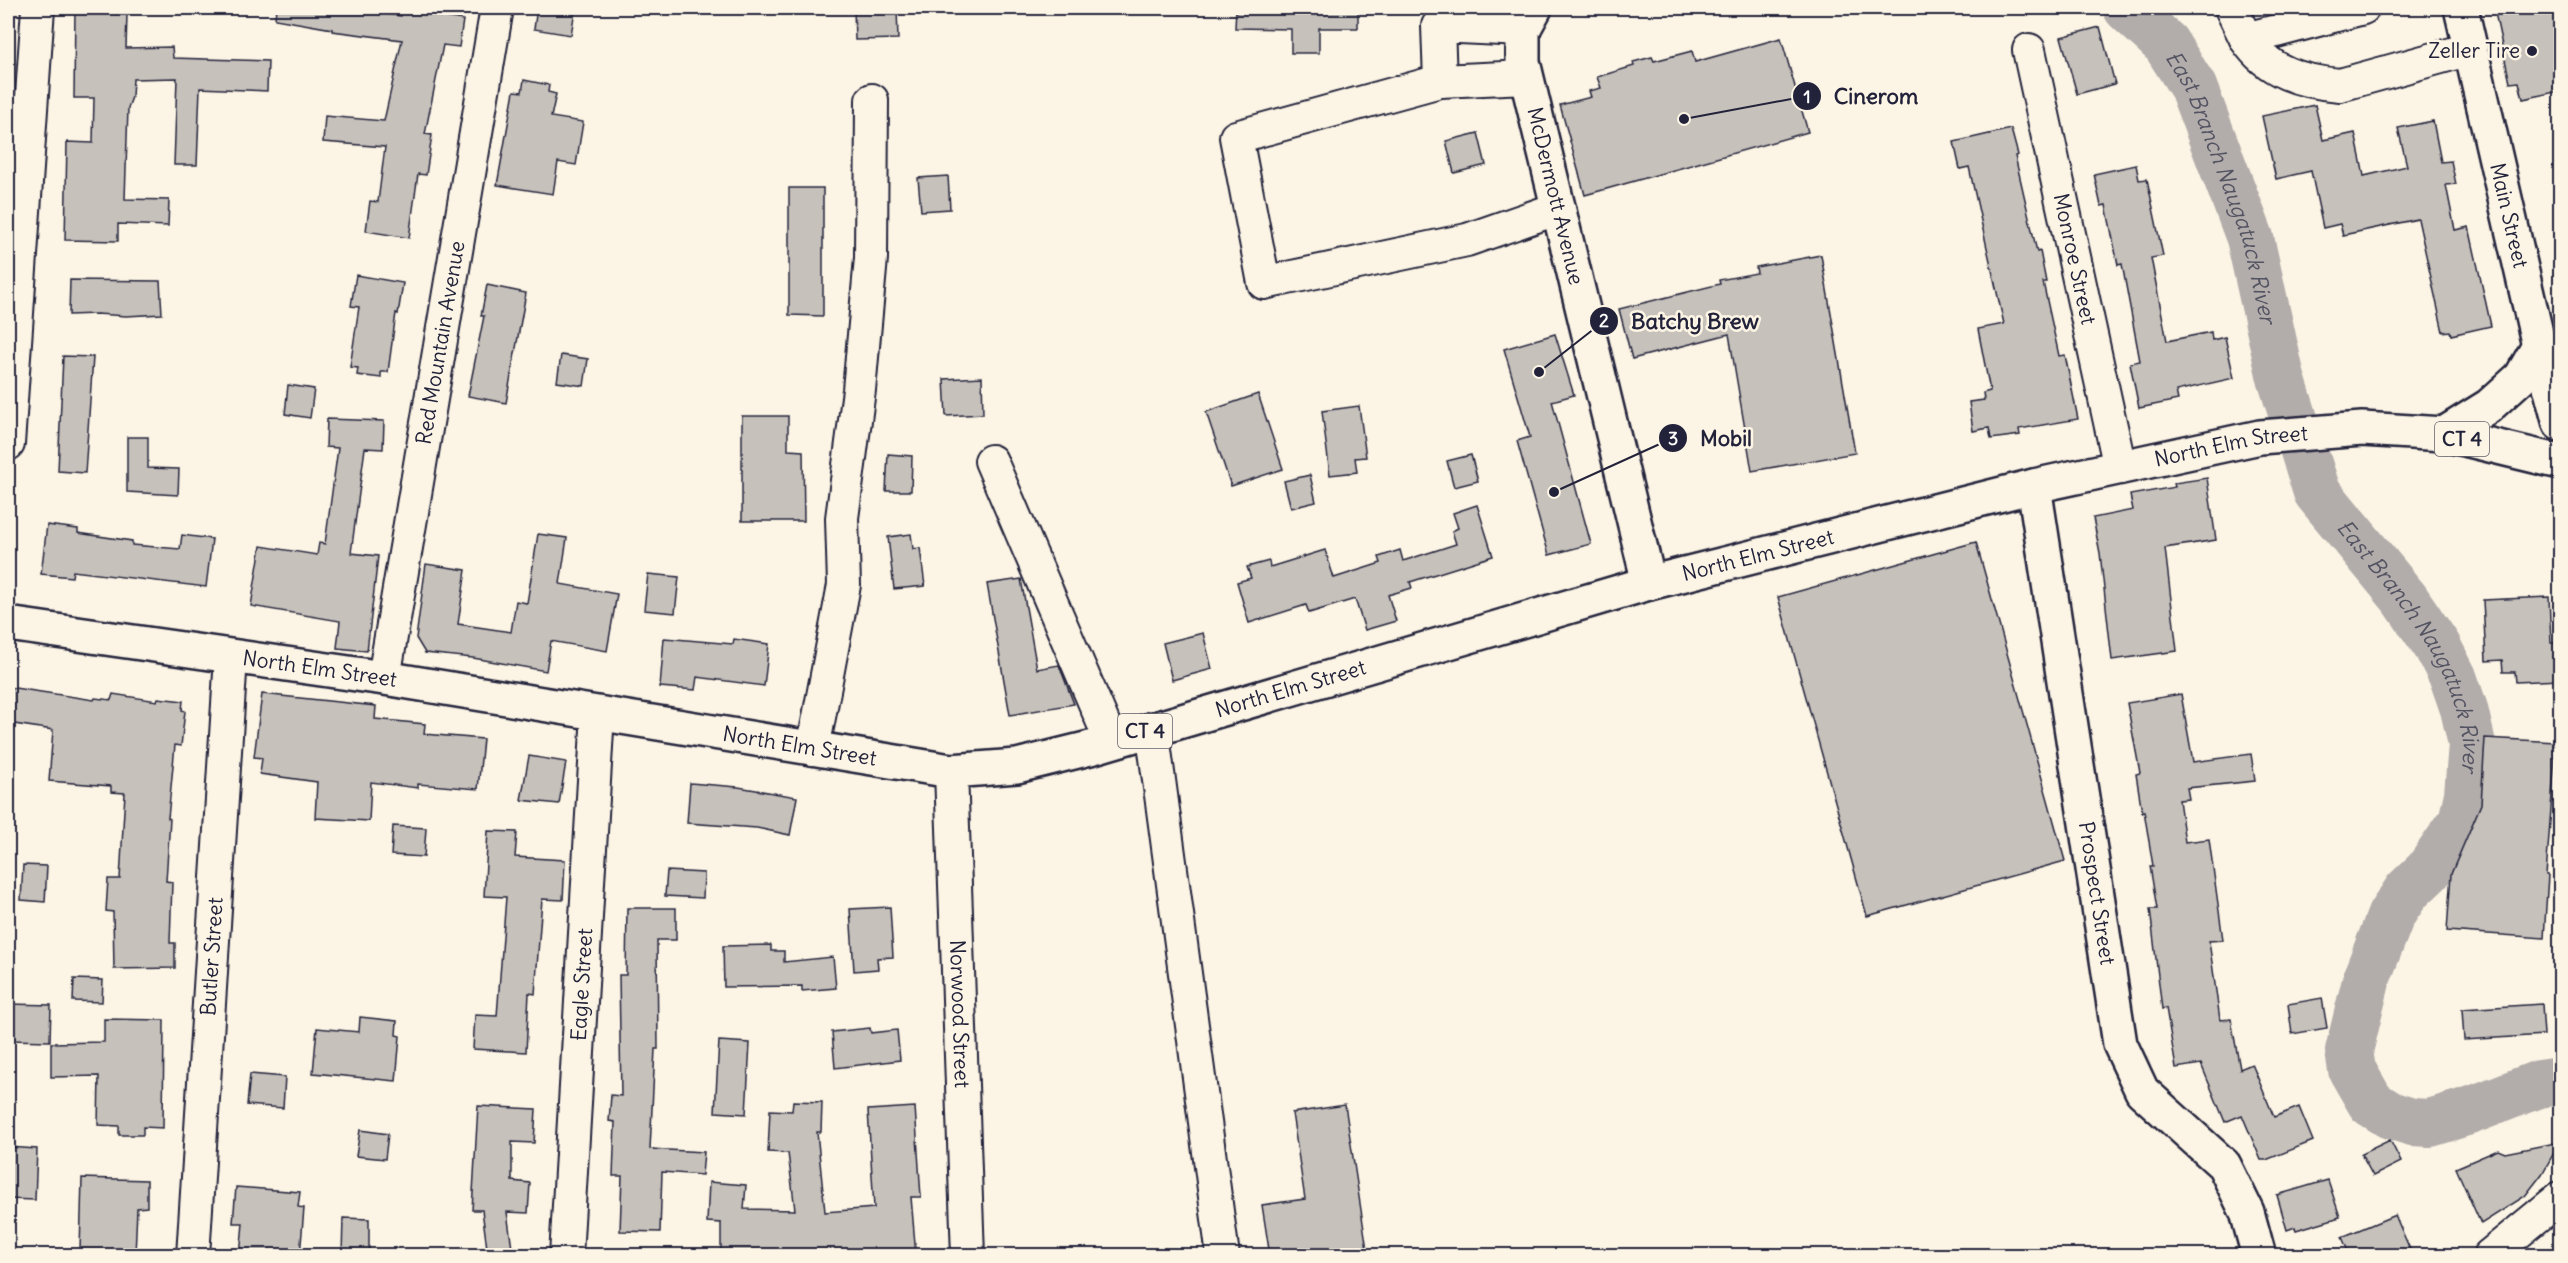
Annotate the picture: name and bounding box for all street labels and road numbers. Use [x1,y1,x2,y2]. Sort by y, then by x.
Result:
street label: McDermott Avenue [1521,104,1590,287]
street label: Main Street [2484,160,2535,271]
street label: Monroe Street [2048,191,2102,327]
street label: Red Mountain Avenue [410,239,470,446]
street label: North Elm Street [2152,419,2309,473]
road number: CT 4 [2435,422,2489,456]
street label: North Elm Street [1679,523,1837,587]
street label: North Elm Street [241,644,399,693]
street label: North Elm Street [1212,653,1369,723]
road number: CT 4 [1118,714,1172,748]
street label: North Elm Street [721,720,879,772]
street label: Prospect Street [2073,820,2122,967]
street label: Butler Street [194,896,229,1017]
street label: Eagle Street [565,927,598,1042]
street label: Norwood Street [944,939,976,1088]

